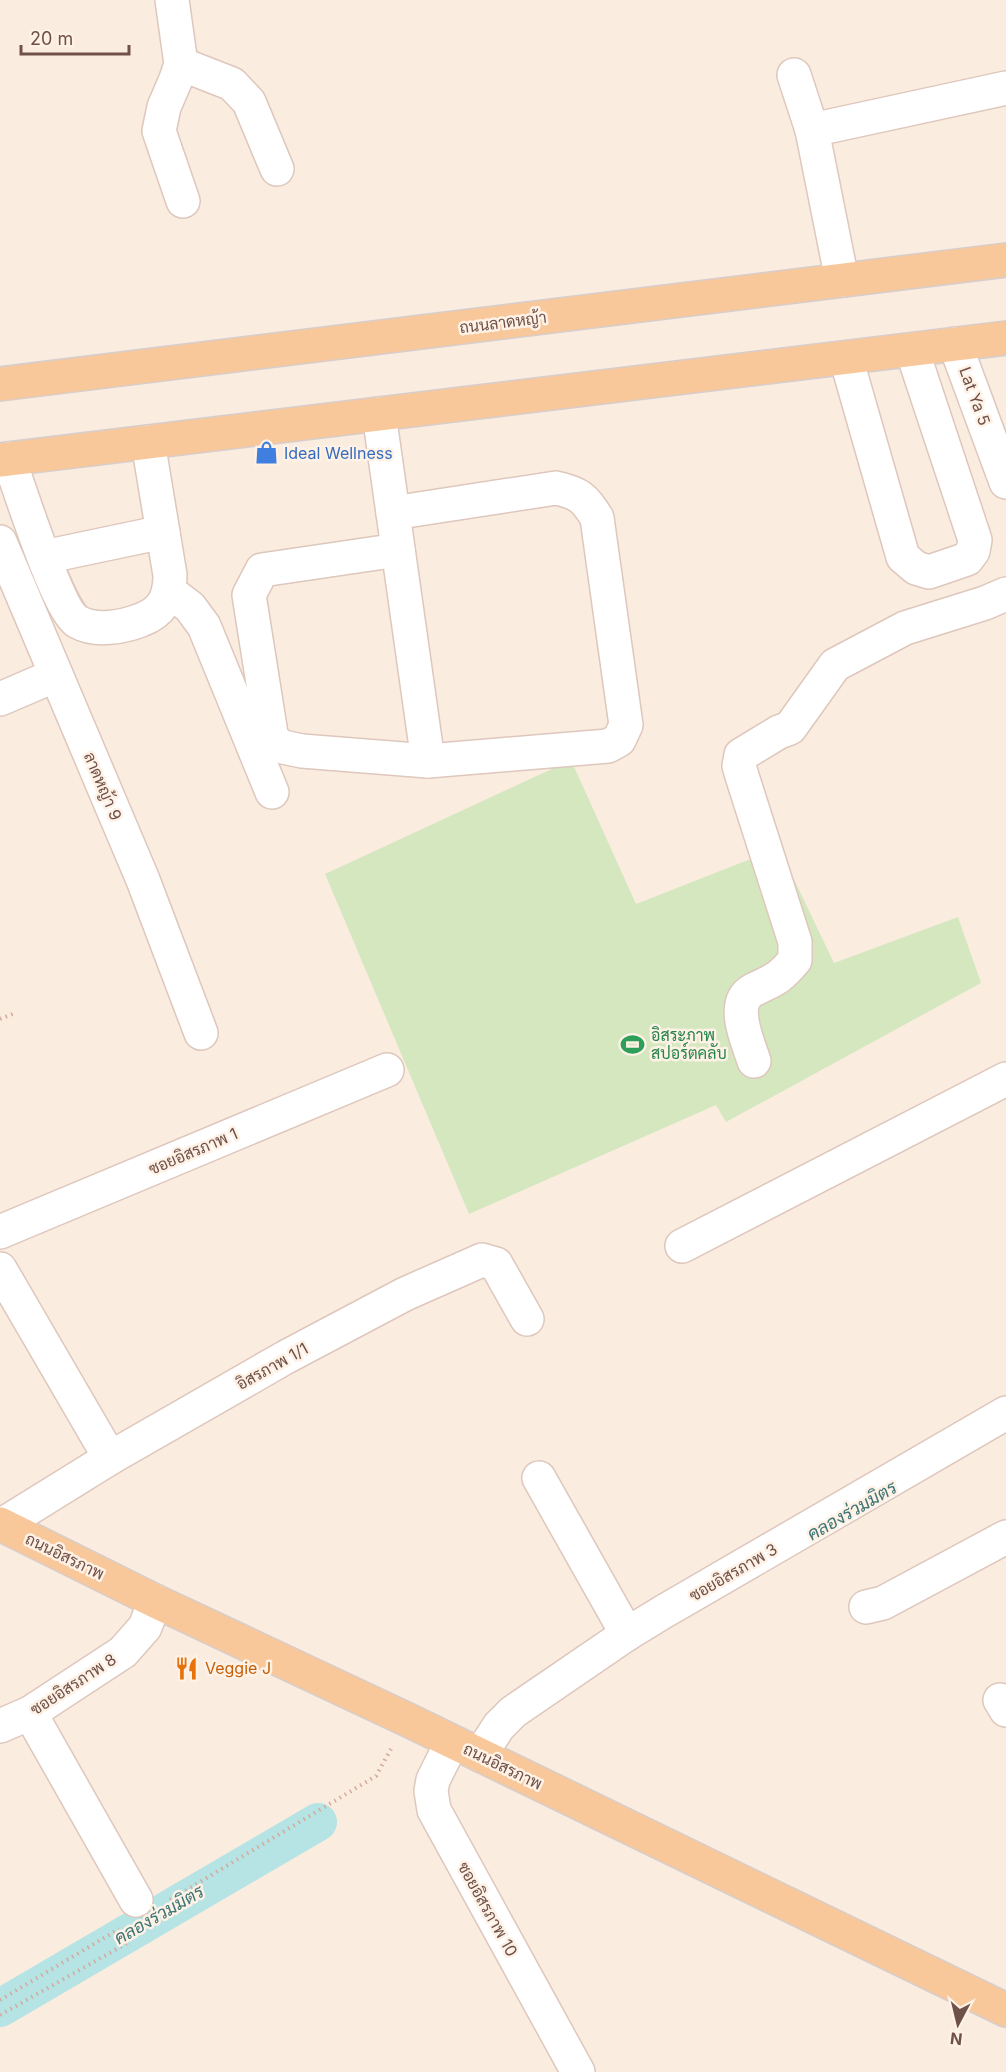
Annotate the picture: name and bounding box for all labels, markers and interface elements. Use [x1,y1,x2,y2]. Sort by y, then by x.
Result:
scale bar [21,18,129,56]
text: 20 m [30,28,73,49]
street label: ถนนลาดหญ้า [458,307,548,337]
street label: Lat Ya 5 [955,364,995,428]
shop icon: Ideal Wellness [253,440,279,466]
place label: Ideal Wellness [284,443,393,463]
street label: ลาดหญ้า 9 [80,749,126,823]
place label: อิสระภาพ สปอร์ตคลับ [651,1025,727,1063]
sports icon: อิสระภาพ สปอร์ตคลับ [620,1031,646,1057]
street label: ซอยอิสรภาพ 1 [145,1123,241,1179]
street label: อิสรภาพ 1/1 [233,1338,311,1394]
water label: คลองร่วมมิตร [803,1475,901,1545]
street label: ถนนอิสรภาพ [22,1528,108,1584]
street label: ซอยอิสรภาพ 3 [685,1539,781,1605]
street label: ซอยอิสรภาพ 8 [26,1649,120,1719]
restaurant icon: Veggie J [174,1655,200,1681]
place label: Veggie J [205,1658,271,1678]
street label: ถนนอิสรภาพ [460,1738,546,1794]
street label: ซอยอิสรภาพ 10 [454,1858,522,1960]
water label: คลองร่วมมิตร [110,1879,208,1949]
north arrow [928,1994,988,2054]
text: N [949,2028,963,2050]

